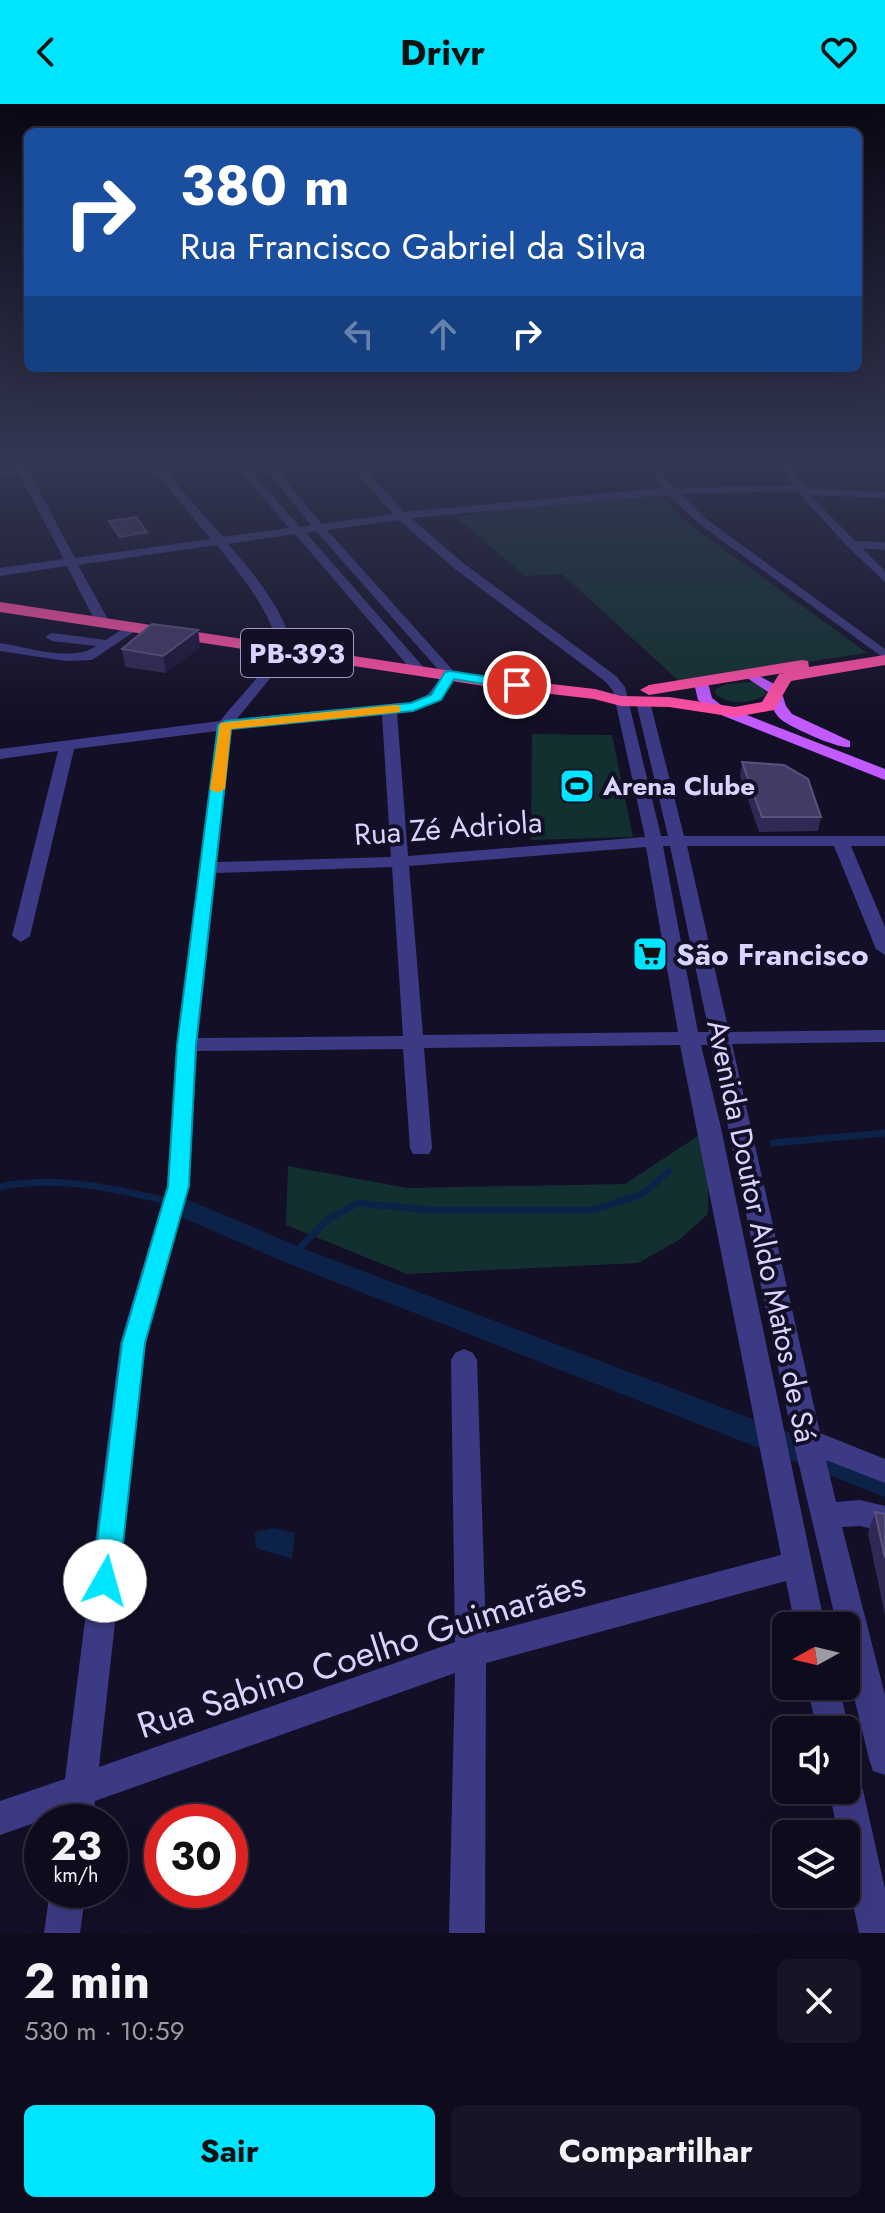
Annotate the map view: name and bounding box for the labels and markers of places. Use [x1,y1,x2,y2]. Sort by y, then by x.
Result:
pin [483,651,551,719]
sports icon: Arena Clube [558,767,596,805]
place label: Arena Clube [602,767,755,805]
place label: São Francisco [676,933,869,976]
supermarket icon: São Francisco [631,935,669,973]

